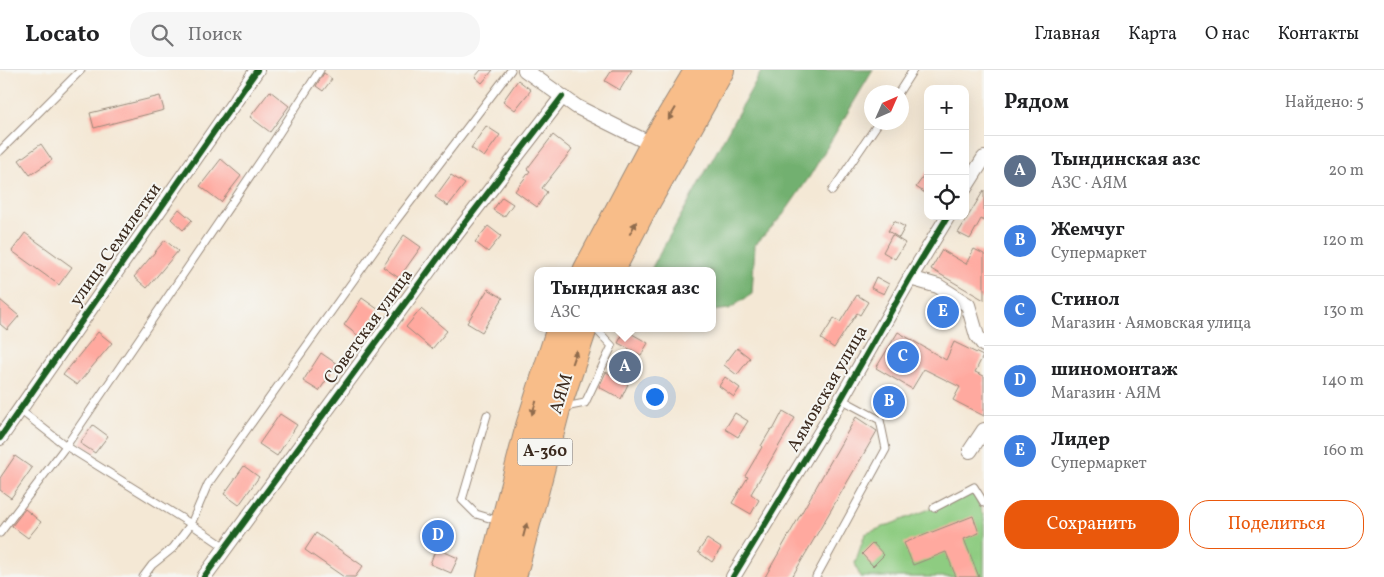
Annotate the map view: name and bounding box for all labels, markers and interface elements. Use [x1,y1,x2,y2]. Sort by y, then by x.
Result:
search box [130,12,480,57]
text: Locato [25,18,100,52]
icon: search [148,21,176,49]
text: Поиск [188,22,242,48]
text: Главная [1034,22,1100,47]
text: Карта [1128,22,1177,47]
text: О нас [1205,22,1250,47]
text: Контакты [1278,22,1359,47]
north arrow [864,85,909,130]
map controls [924,85,969,220]
button: + [924,85,969,130]
text: Рядом [1004,88,1069,117]
text: Найдено: 5 [1285,92,1364,114]
one-way arrow [667,107,676,120]
button: − [924,130,969,175]
text: Тындинская азс [1051,147,1200,173]
text: A [1014,160,1026,182]
text: 20 m [1329,160,1364,182]
text: АЗС · АЯМ [1051,173,1128,195]
button: locate [924,175,969,220]
street label: улица Семилетки [64,178,168,312]
text: Жемчуг [1051,217,1125,243]
one-way arrow [629,220,637,235]
text: B [1015,230,1025,252]
text: 120 m [1322,230,1364,252]
text: Супермаркет [1051,243,1147,265]
street label: Советская улица [319,264,419,390]
popup [534,267,716,332]
text: Тындинская азс [550,276,700,302]
text: Стинол [1051,287,1120,313]
pin: E [927,293,959,331]
text: C [1015,300,1025,322]
text: 130 m [1323,300,1364,322]
text: АЗС [550,302,581,324]
text: Магазин · Аямовская улица [1051,313,1251,335]
street label: Аямовская улица [782,321,874,457]
pin: C [887,338,919,376]
pin: A [609,348,641,386]
one-way arrow [571,349,578,364]
text: шиномонтаж [1051,357,1178,383]
text: D [1014,370,1026,392]
text: 140 m [1322,370,1364,392]
street label: АЯМ [544,371,580,417]
pin: B [873,383,905,421]
text: Магазин · АЯМ [1051,383,1161,405]
your location [642,384,668,410]
one-way arrow [530,401,538,416]
text: Лидер [1051,427,1110,453]
road number: А-360 [518,438,572,466]
text: E [1015,440,1025,462]
text: 160 m [1323,440,1364,462]
text: Супермаркет [1051,453,1147,475]
button: Сохранить [1004,500,1179,549]
button: Поделиться [1189,500,1364,549]
pin: D [422,517,454,555]
one-way arrow [521,522,529,537]

